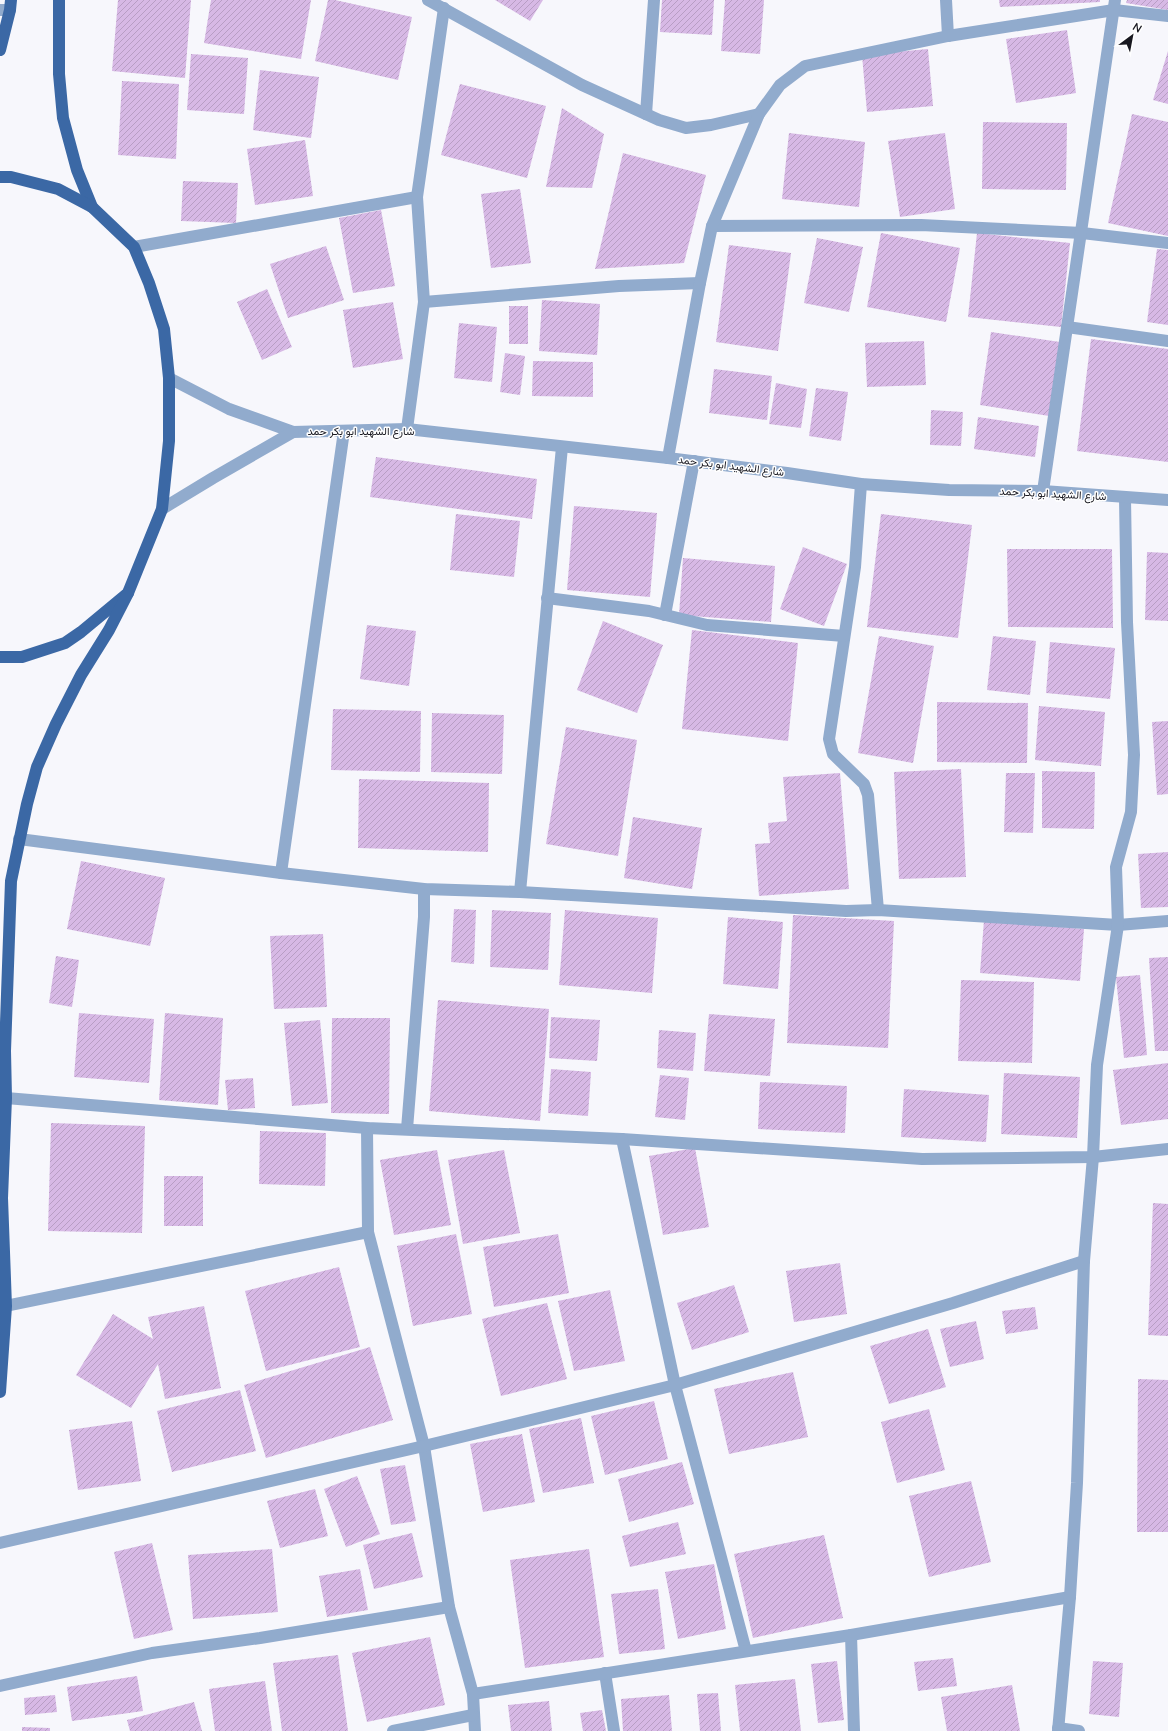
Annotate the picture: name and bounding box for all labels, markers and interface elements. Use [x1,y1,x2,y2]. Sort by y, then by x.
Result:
north arrow [1112,16,1152,56]
text: N [1130,19,1145,36]
street label: شارع الشهيد ابو بكر حمد [307,424,415,439]
street label: شارع الشهيد ابو بكر حمد [677,452,785,480]
street label: شارع الشهيد ابو بكر حمد [999,484,1107,504]

